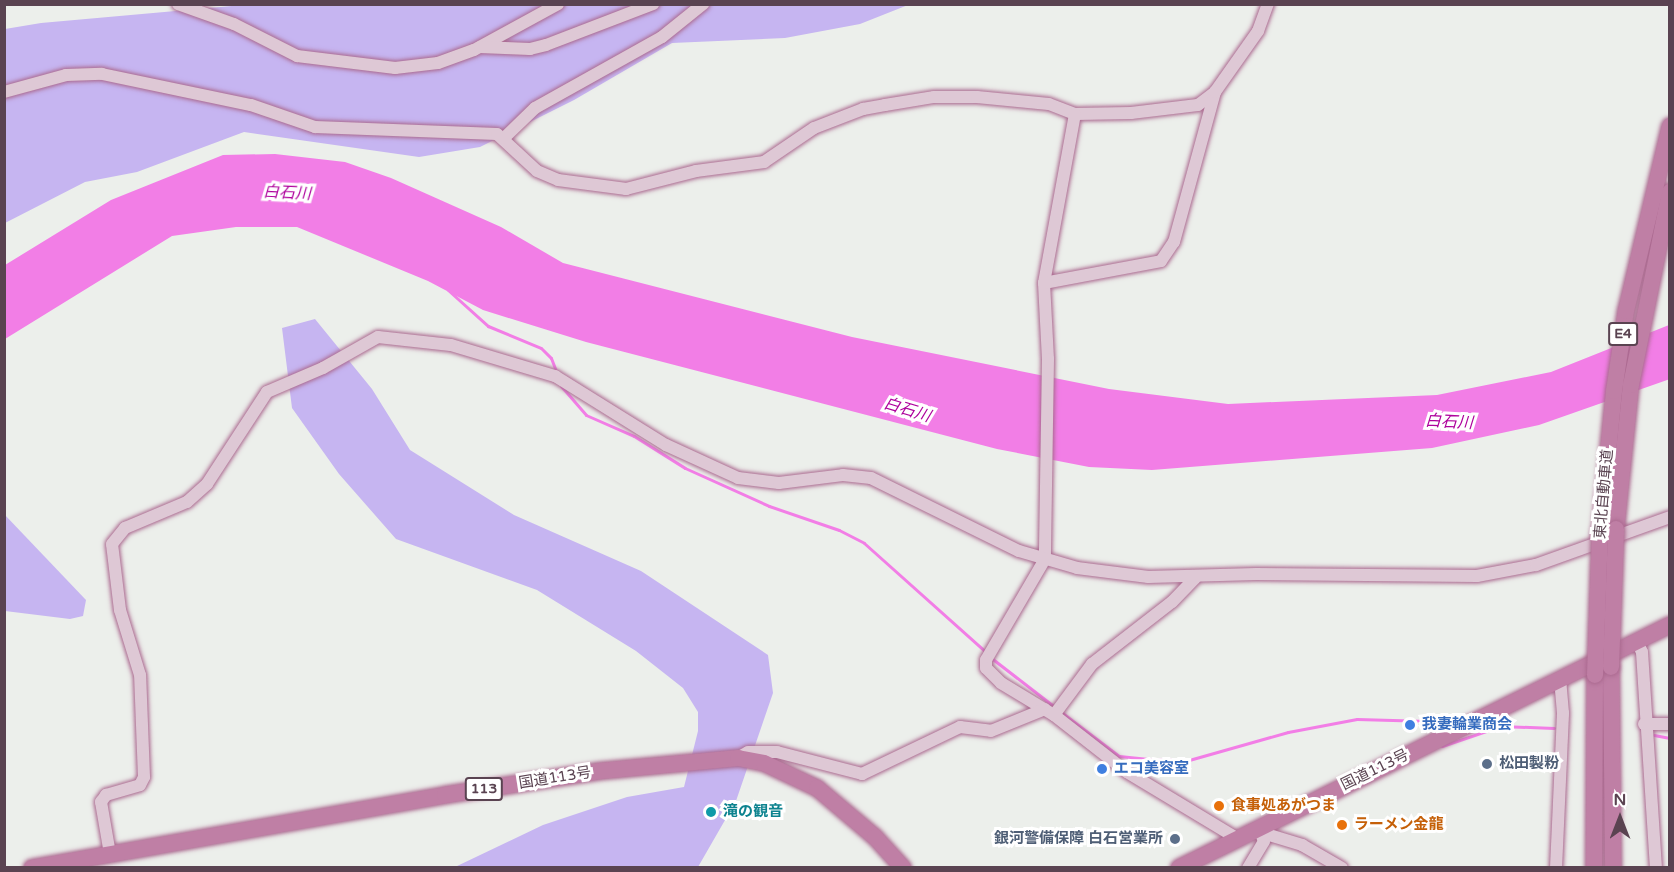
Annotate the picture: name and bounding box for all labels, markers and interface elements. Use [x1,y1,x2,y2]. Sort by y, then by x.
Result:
water label: 白石川 [263,182,311,204]
road number: E4 [1608,323,1638,345]
water label: 白石川 [881,394,933,426]
water label: 白石川 [1425,411,1473,433]
street label: 東北自動車道 [1591,448,1617,540]
place label: 我妻輪業商会 [1422,716,1512,734]
marker: 我妻輪業商会 [1403,718,1417,732]
street label: 国道113号 [1338,746,1412,794]
place label: 松田製粉 [1499,755,1559,773]
marker: 松田製粉 [1480,757,1494,771]
place label: エコ美容室 [1114,760,1189,778]
marker: エコ美容室 [1095,762,1109,776]
street label: 国道113号 [517,763,593,793]
road number: 113 [464,778,504,800]
north arrow [1590,788,1650,848]
text: N [1614,790,1626,810]
place label: 食事処あがつま [1231,797,1336,815]
marker: 食事処あがつま [1212,799,1226,813]
place label: 滝の観音 [723,803,783,821]
marker: 滝の観音 [704,805,718,819]
place label: ラーメン金龍 [1354,816,1444,834]
marker: ラーメン金龍 [1335,818,1349,832]
place label: 銀河警備保障 白石営業所 [994,830,1163,848]
marker: 銀河警備保障 白石営業所 [1168,832,1182,846]

